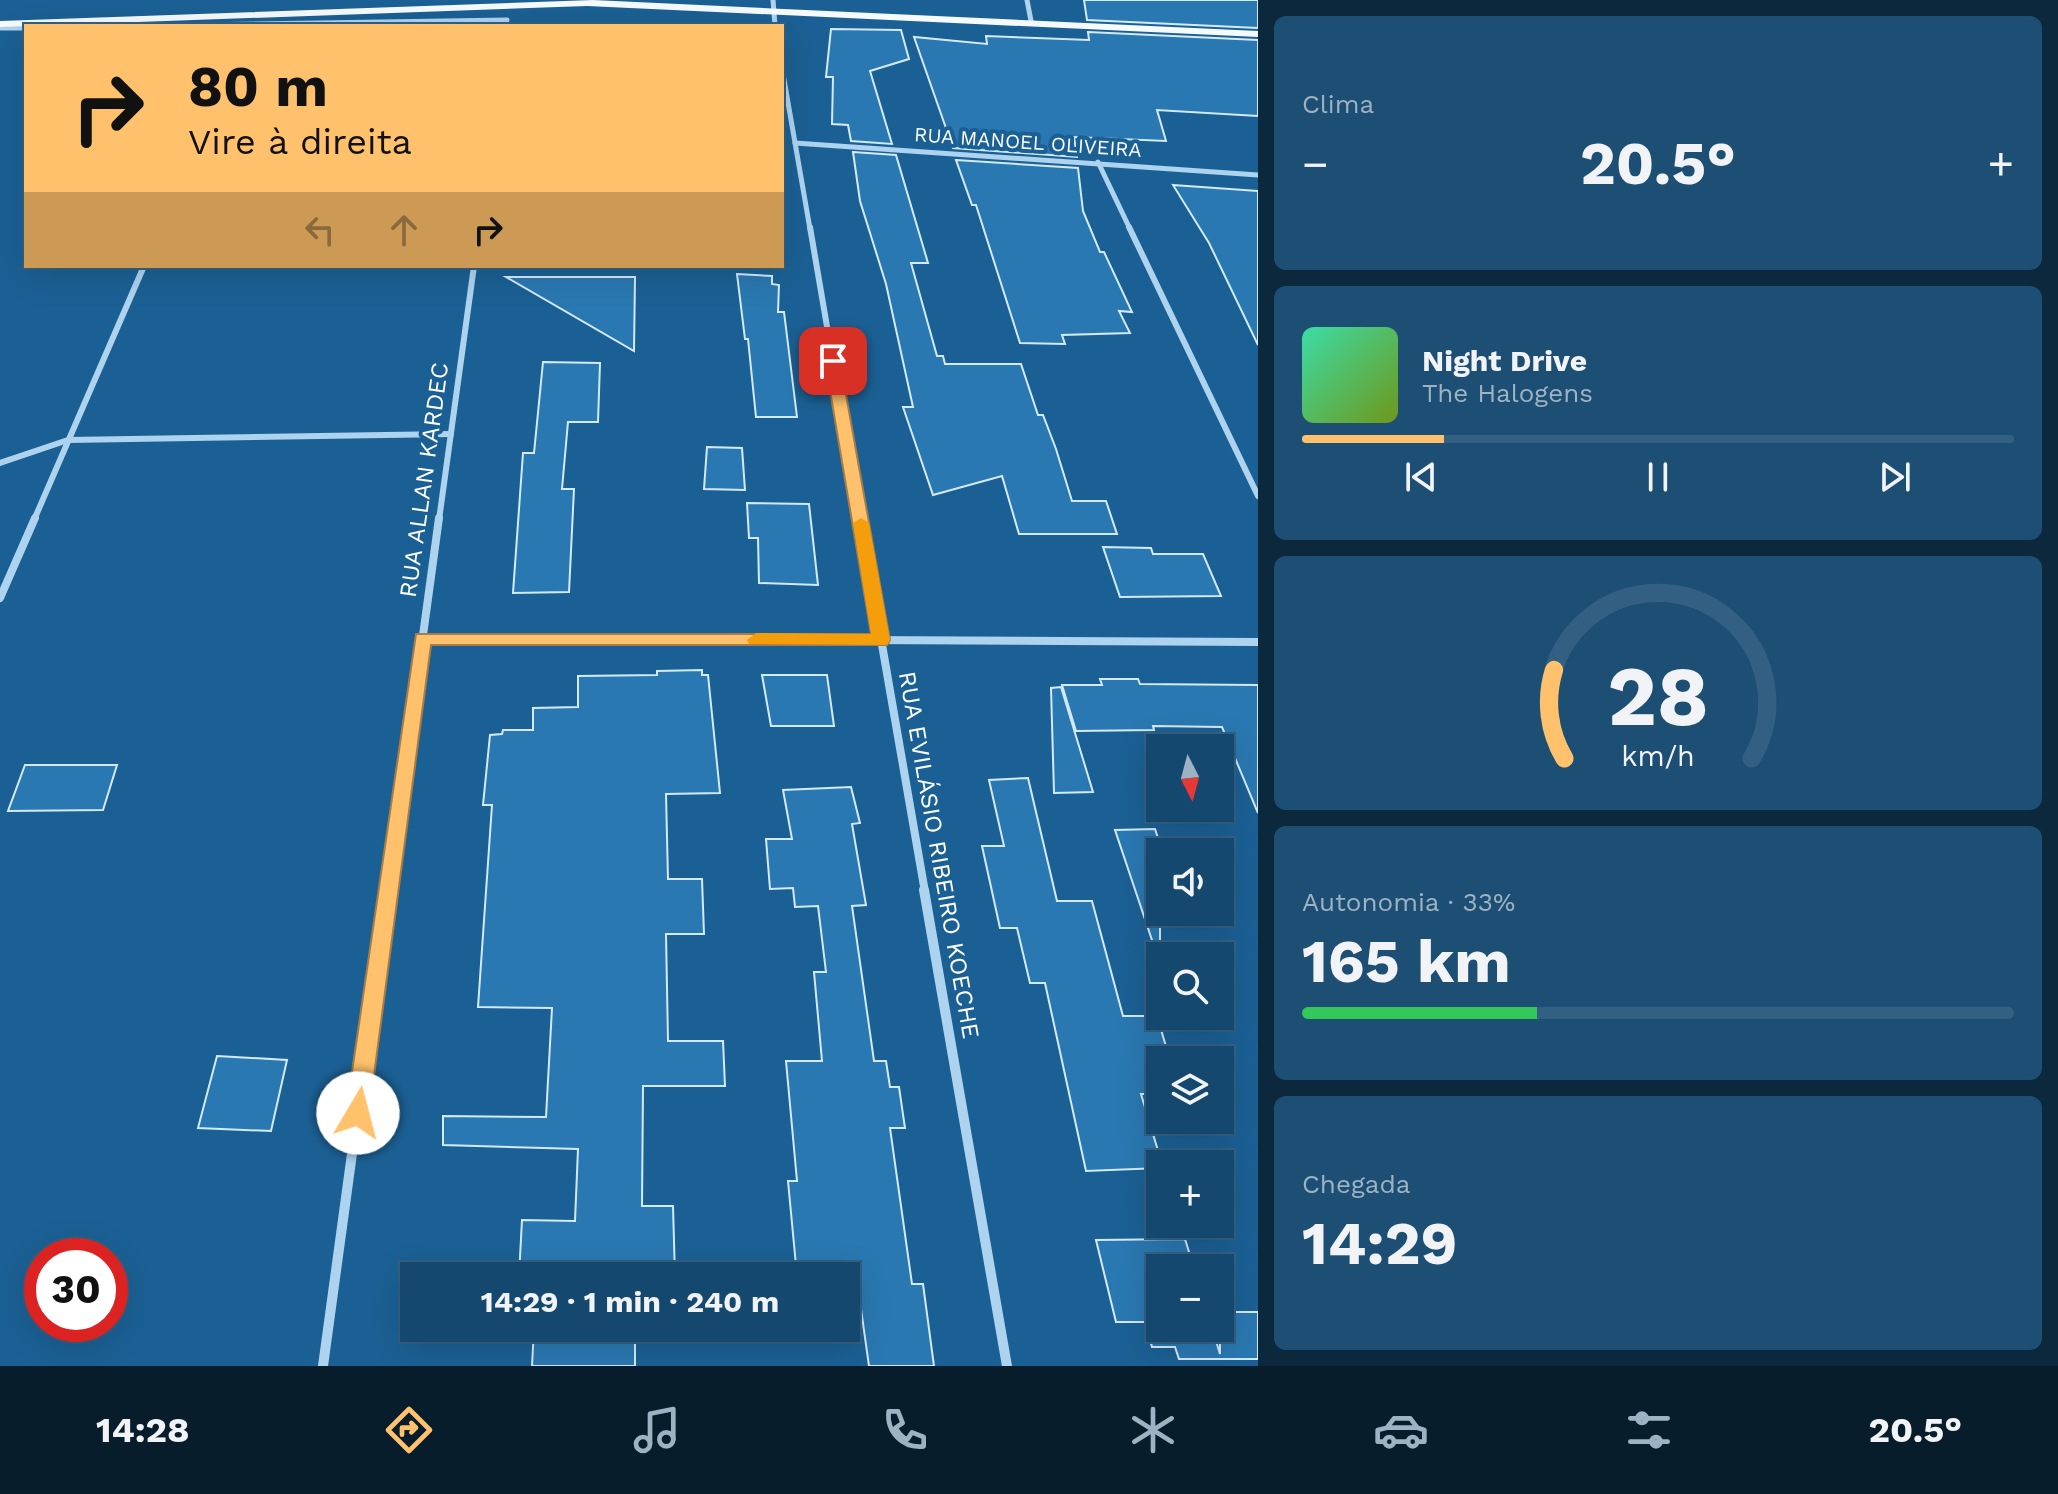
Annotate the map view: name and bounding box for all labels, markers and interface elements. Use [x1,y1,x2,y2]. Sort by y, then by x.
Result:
text: 80 m [188,54,328,120]
icon: right [56,56,160,160]
text: Clima [1302,89,1374,119]
text: Vire à direita [188,121,412,163]
street label: RUA MANOEL OLIVEIRA [913,122,1143,162]
text: 20.5° [1580,128,1736,199]
text: − [1302,138,1329,190]
text: + [1987,138,2014,190]
icon: left [298,208,342,252]
icon: ahead [382,208,426,252]
icon: right [466,208,510,252]
pin [799,327,867,395]
icon: arrive [811,339,855,383]
text: Night Drive [1422,343,1587,378]
street label: RUA ALLAN KARDEC [394,361,454,599]
text: The Halogens [1422,378,1593,408]
icon: previous [1399,455,1443,499]
icon: pause [1636,455,1680,499]
icon: next [1873,455,1917,499]
text: 28 [1607,648,1709,745]
street label: RUA EVILÁSIO RIBEIRO KOECHE [893,669,985,1041]
north arrow [1146,734,1234,822]
map controls [1146,734,1234,1342]
text: km/h [1621,739,1695,773]
button: sound [1146,838,1234,926]
text: Autonomia · 33% [1302,887,1515,917]
text: 165 km [1302,926,1511,997]
button: search [1146,942,1234,1030]
button: layers [1146,1046,1234,1134]
position arrow [316,1071,400,1155]
button: + [1146,1150,1234,1238]
text: Chegada [1302,1169,1411,1199]
text: 14:29 [1302,1208,1457,1279]
speed limit sign: 30 [24,1238,128,1342]
button: − [1146,1254,1234,1342]
text: 14:29 · 1 min · 240 m [481,1284,779,1319]
icon: directions [381,1402,437,1458]
icon: music [629,1402,685,1458]
icon: phone [877,1402,933,1458]
icon: climate [1125,1402,1181,1458]
icon: car [1373,1402,1429,1458]
icon: filters [1621,1402,1677,1458]
text: 14:28 [96,1409,190,1451]
text: 20.5° [1869,1409,1962,1451]

